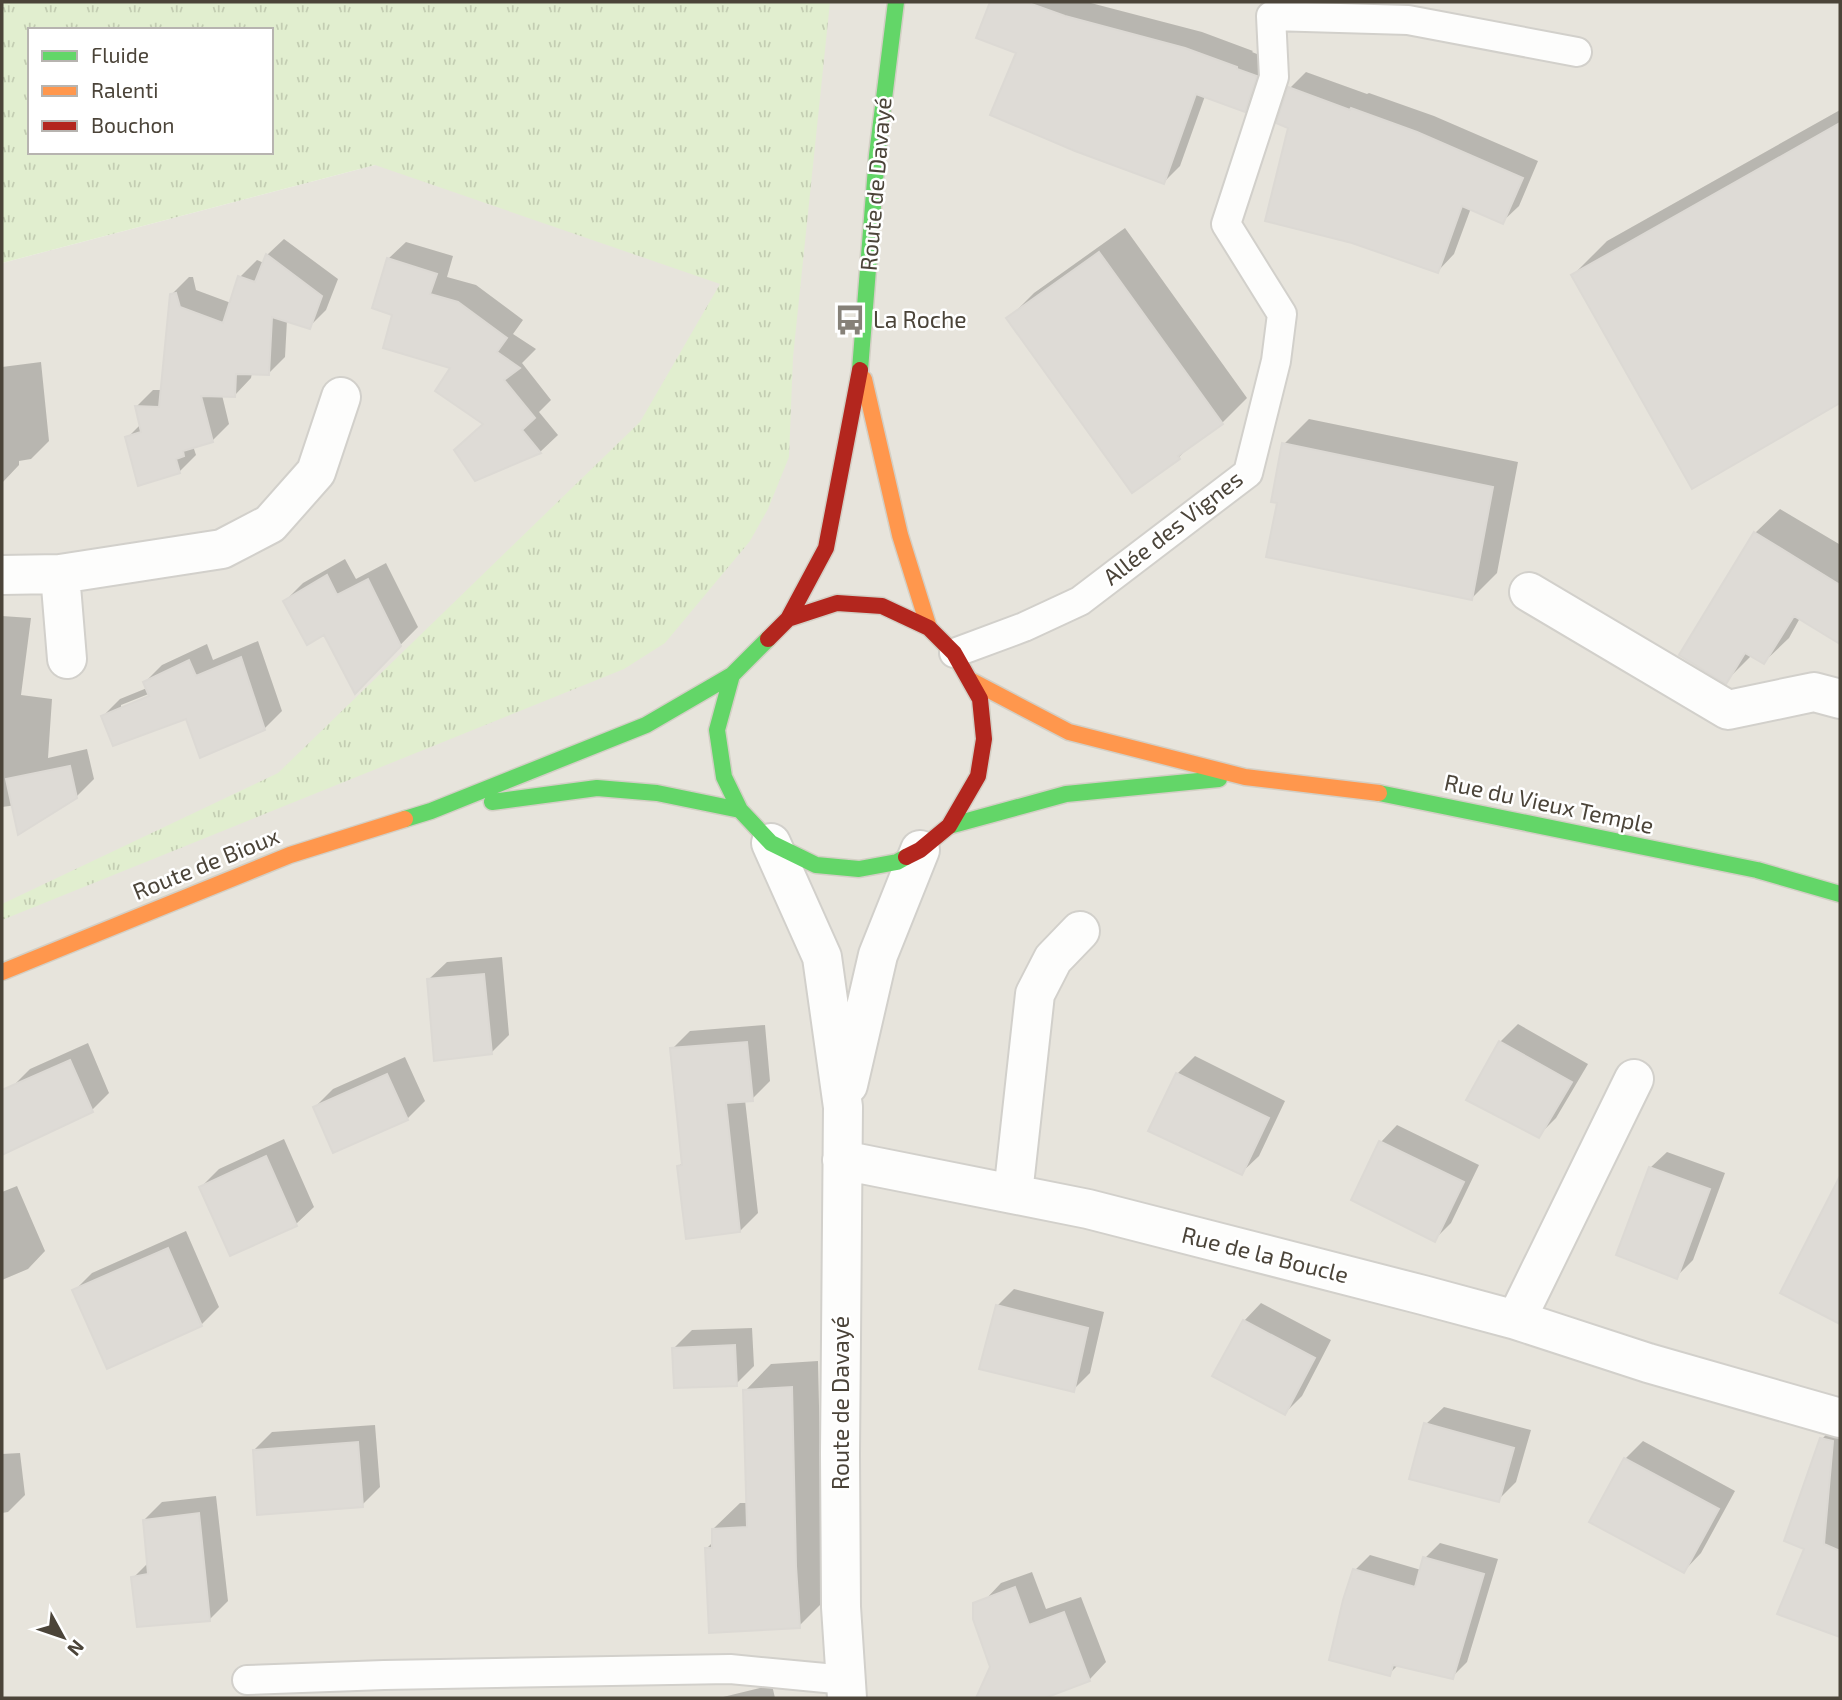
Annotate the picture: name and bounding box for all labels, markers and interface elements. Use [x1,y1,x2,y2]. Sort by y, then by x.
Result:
legend [28,28,273,154]
text: Fluide [91,42,149,67]
text: Ralenti [91,77,158,102]
street label: Route de Davayé [853,96,897,272]
text: Bouchon [91,112,175,137]
bus stop icon: La Roche [833,303,867,337]
place label: La Roche [873,305,967,333]
street label: Allée des Vignes [1097,464,1248,590]
street label: Rue du Vieux Temple [1442,767,1656,839]
street label: Route de Bioux [128,821,283,905]
street label: Rue de la Boucle [1179,1220,1352,1288]
street label: Route de Davayé [826,1316,854,1490]
north arrow [28,1602,98,1672]
text: N [63,1636,90,1661]

